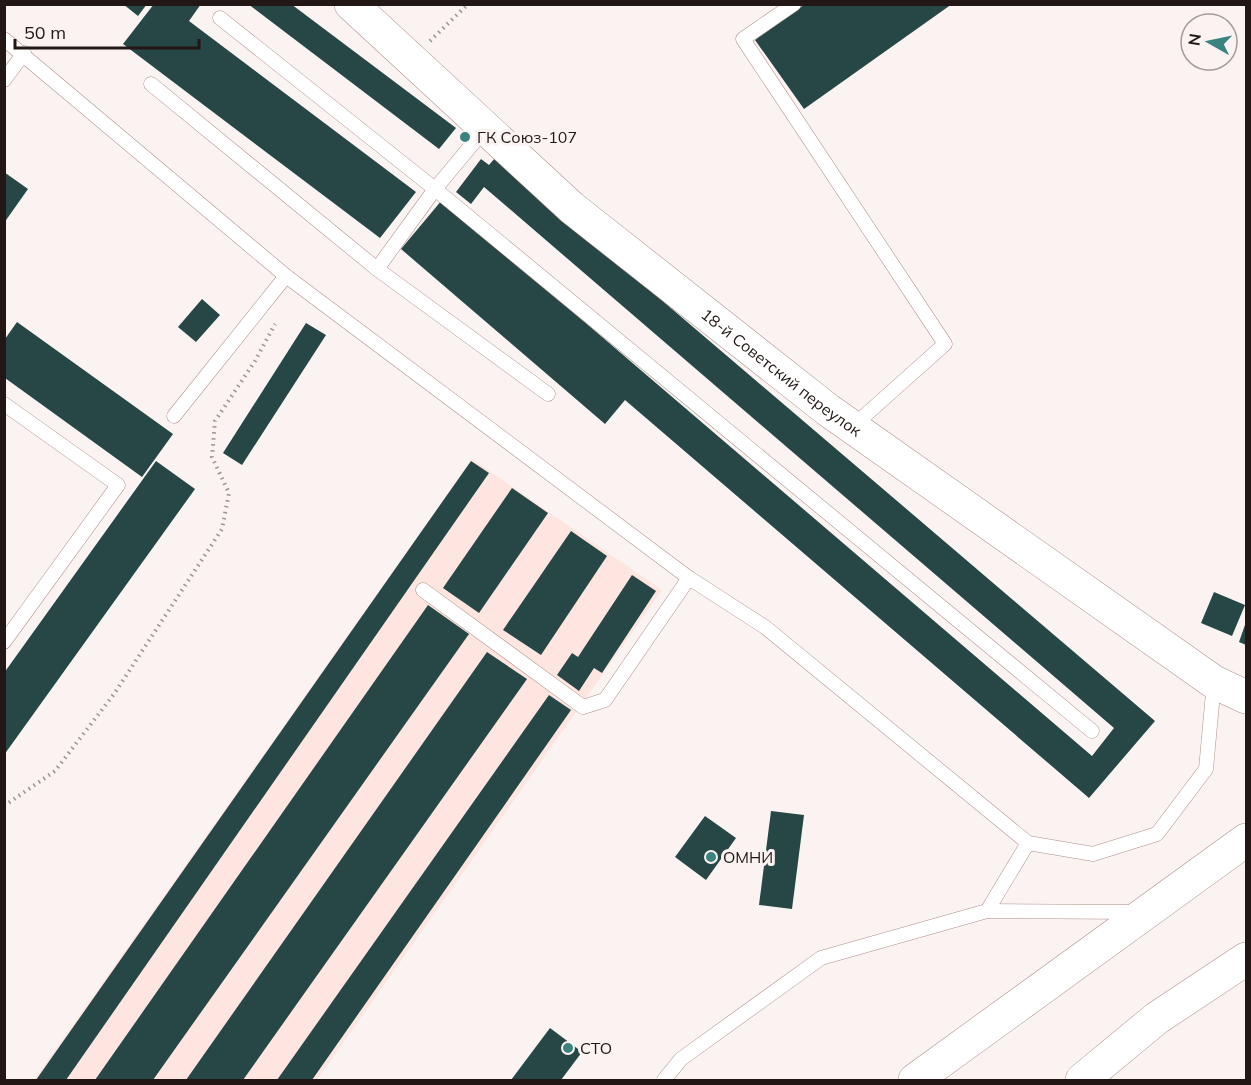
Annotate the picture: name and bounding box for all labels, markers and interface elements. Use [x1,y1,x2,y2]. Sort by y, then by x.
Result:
scale bar [15,12,200,50]
north arrow [1179,12,1239,72]
text: 50 m [24,21,66,44]
text: N [1183,32,1205,47]
place label: ГК Союз-107 [477,127,577,147]
marker: ГК Союз-107 [458,130,472,144]
street label: 18-й Советский переулок [697,304,866,441]
place label: ОМНИ [723,847,773,867]
marker: ОМНИ [704,850,718,864]
place label: СТО [580,1038,612,1058]
marker: СТО [561,1041,575,1055]

